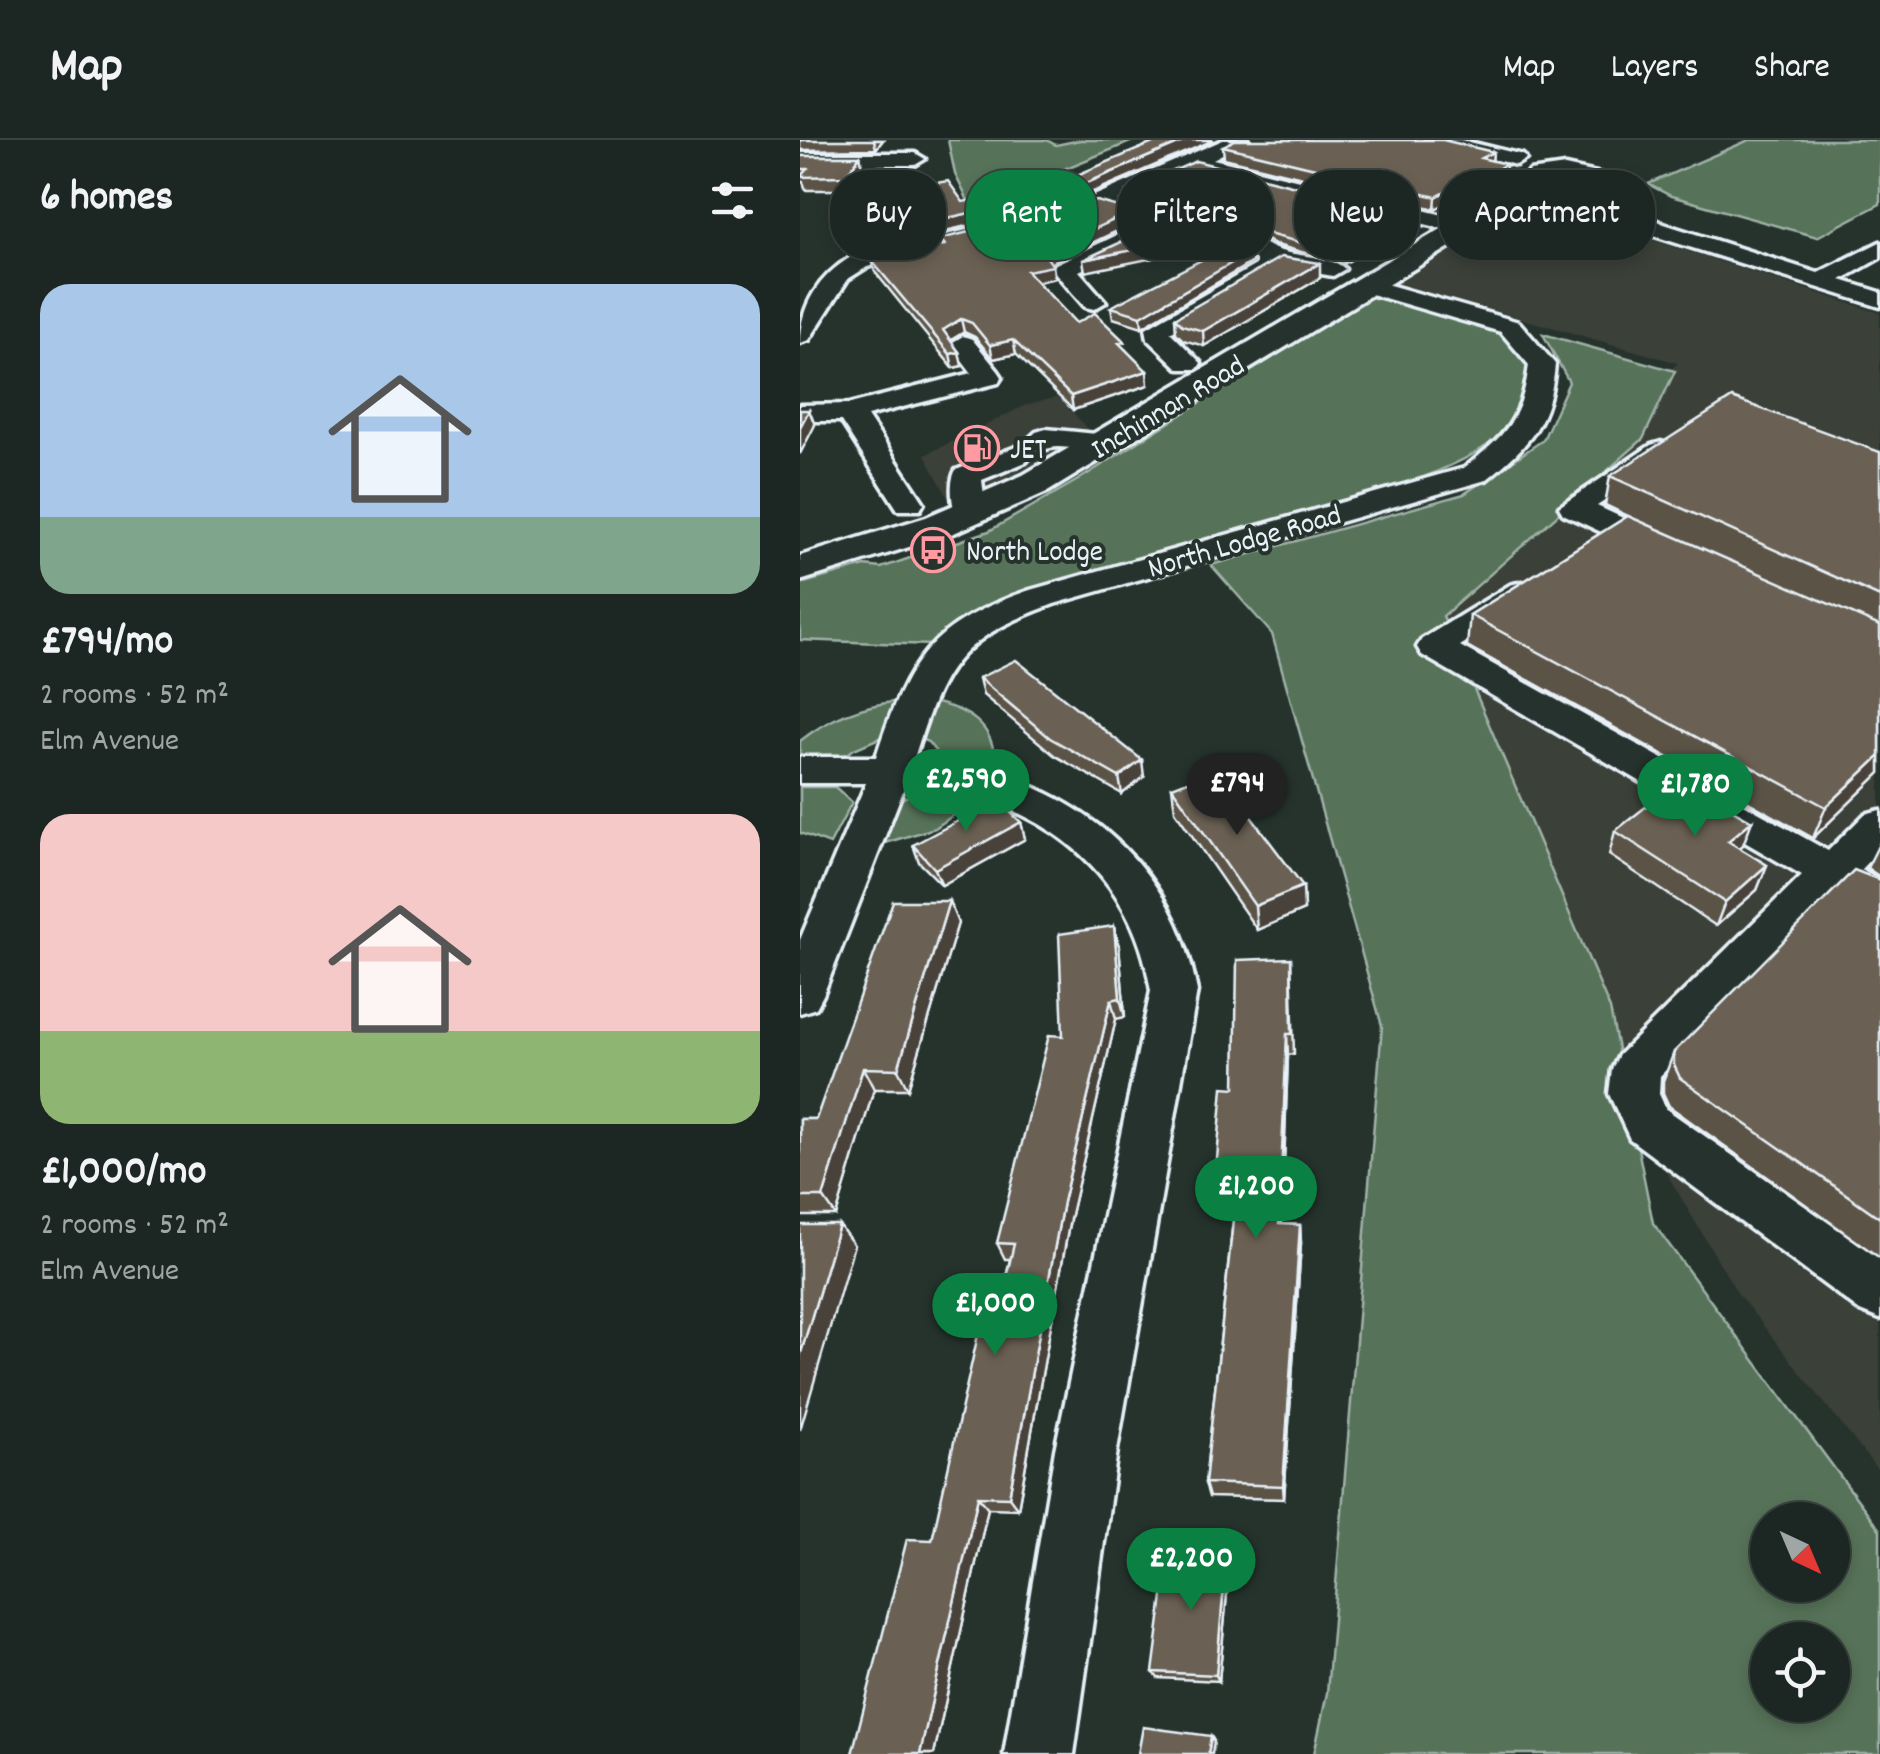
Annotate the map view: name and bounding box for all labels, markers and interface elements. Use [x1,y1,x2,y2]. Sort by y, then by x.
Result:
text: Map [50,35,123,104]
text: Map [1503,44,1556,94]
text: Layers [1611,44,1699,94]
text: Share [1754,44,1830,94]
text: 6 homes [40,170,173,230]
chip: Buy [830,170,946,260]
chip: Rent [966,170,1097,260]
chip: Filters [1117,170,1274,260]
chip: New [1294,170,1419,260]
chip: Apartment [1439,170,1655,260]
icon: filters [705,173,760,228]
street label: Inchinnan Road [1084,347,1255,473]
icon: home [310,349,490,529]
fuel station icon: JET [954,425,1000,471]
place label: JET [1010,431,1047,474]
street label: North Lodge Road [1143,496,1347,593]
bus stop icon: North Lodge [910,527,956,573]
place label: North Lodge [966,533,1103,576]
text: £794/mo [40,614,173,674]
text: 2 rooms · 52 m² [40,674,229,720]
text: Elm Avenue [40,720,179,766]
pin: £2,590 [885,749,1047,834]
pin: £794 [1178,753,1296,838]
pin: £1,780 [1614,754,1776,839]
text: £2,590 [925,758,1007,804]
text: £794 [1209,762,1265,808]
text: £1,780 [1659,763,1731,809]
icon: home [310,879,490,1059]
text: £1,000/mo [40,1144,206,1204]
pin: £1,200 [1175,1156,1337,1241]
text: £1,200 [1217,1165,1295,1211]
text: 2 rooms · 52 m² [40,1204,229,1250]
text: Elm Avenue [40,1250,179,1296]
pin: £1,000 [914,1273,1076,1358]
text: £1,000 [954,1282,1036,1328]
north arrow [1750,1502,1850,1602]
map controls [1750,1502,1850,1722]
pin: £2,200 [1110,1528,1272,1613]
text: £2,200 [1149,1537,1233,1583]
button: locate [1750,1622,1850,1722]

